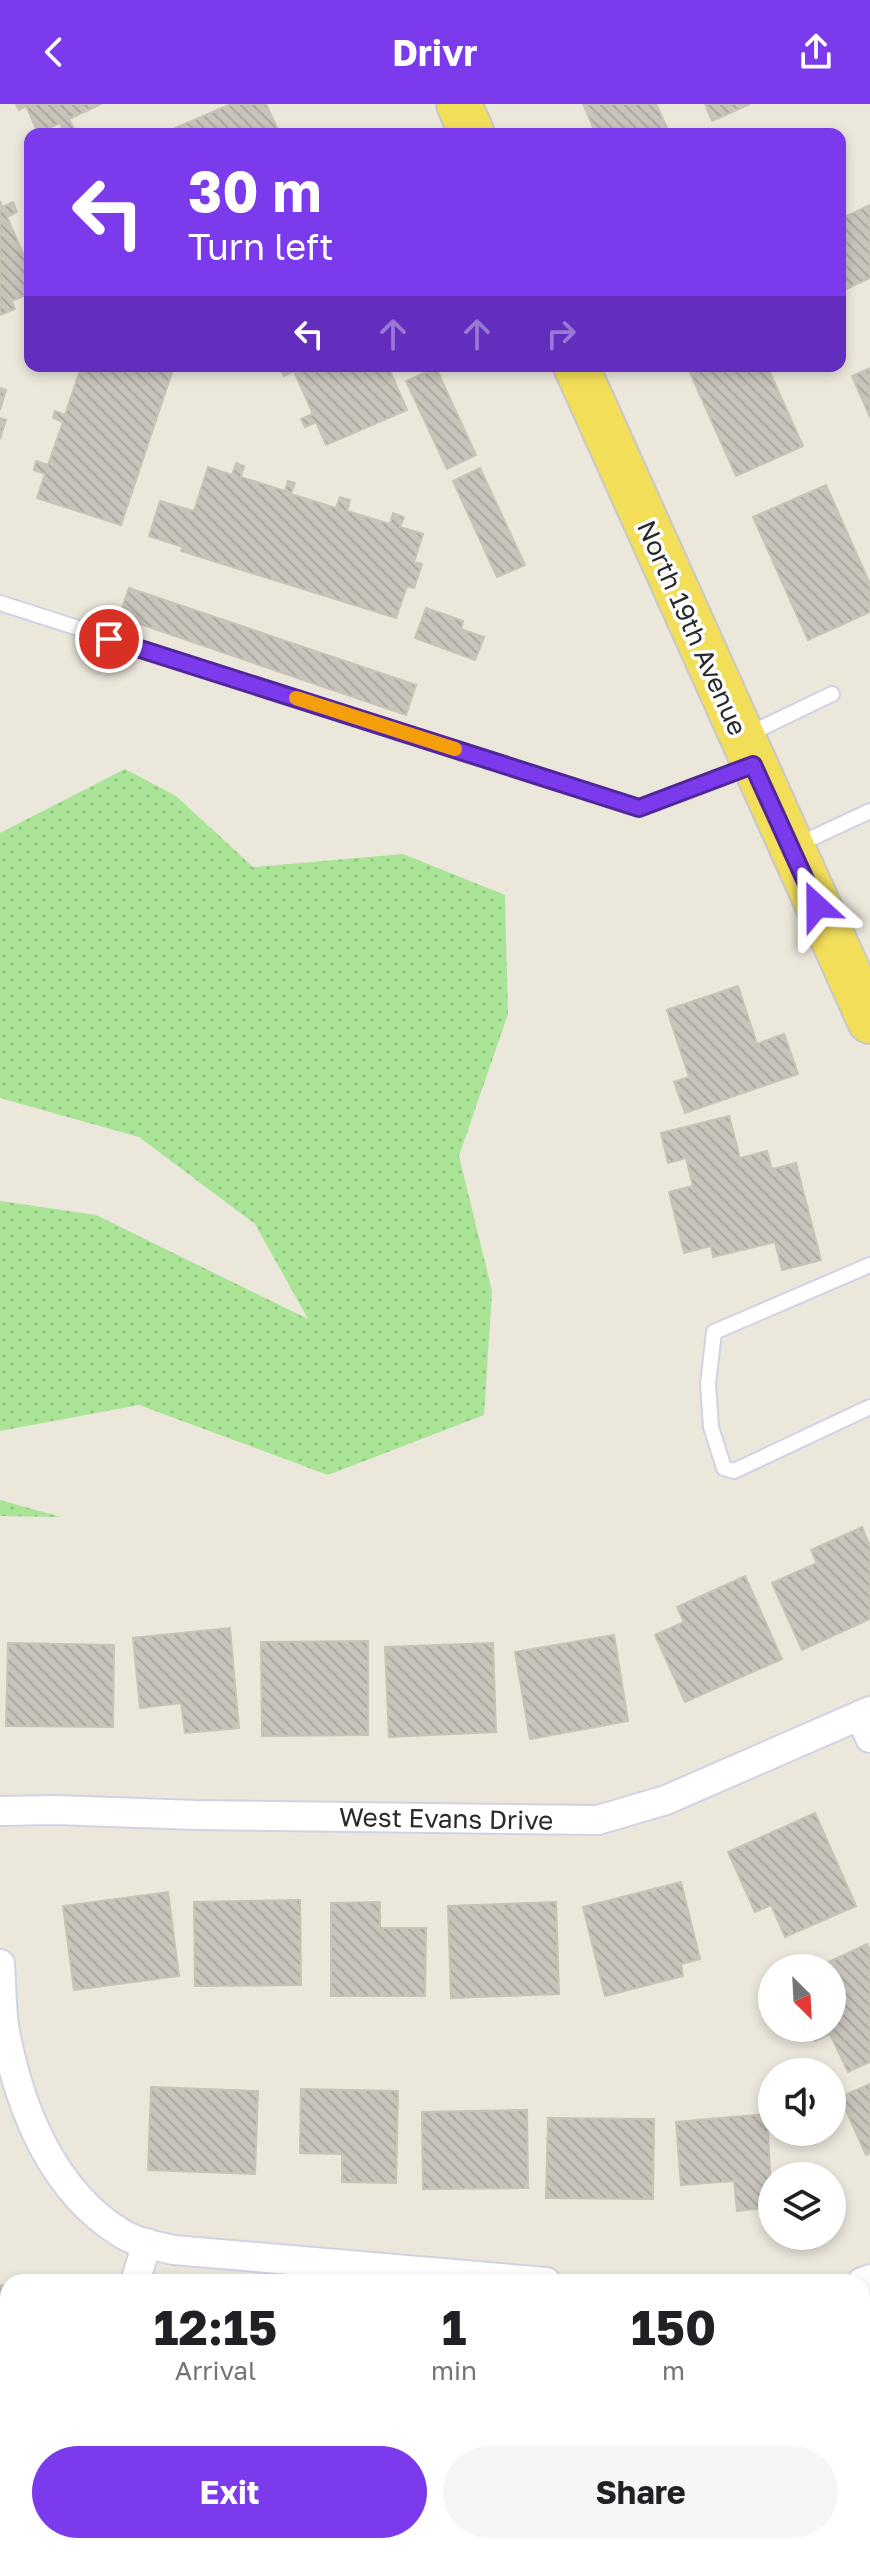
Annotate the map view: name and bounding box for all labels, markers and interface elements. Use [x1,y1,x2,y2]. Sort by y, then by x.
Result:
icon: back [32,30,76,74]
icon: share [794,30,838,74]
text: Drivr [392,31,478,74]
text: 30 m [188,157,322,224]
icon: left [56,160,160,264]
text: Turn left [188,225,334,268]
icon: left [287,312,331,356]
icon: ahead [371,312,415,356]
icon: ahead [455,312,499,356]
icon: right [539,312,583,356]
street label: North 19th Avenue [631,516,754,740]
pin [75,605,143,673]
icon: arrive [87,617,131,661]
position arrow [775,864,859,948]
street label: West Evans Drive [339,1801,553,1836]
north arrow [758,1954,846,2042]
map controls [758,1954,846,2250]
button: sound [758,2058,846,2146]
button: layers [758,2162,846,2250]
text: 12:15 [154,2298,277,2356]
text: 1 [442,2298,466,2356]
text: 150 [631,2298,716,2356]
text: Arrival [175,2355,256,2386]
text: min [431,2355,477,2386]
text: m [662,2355,685,2386]
button: Exit [32,2446,427,2538]
button: Share [443,2446,838,2538]

